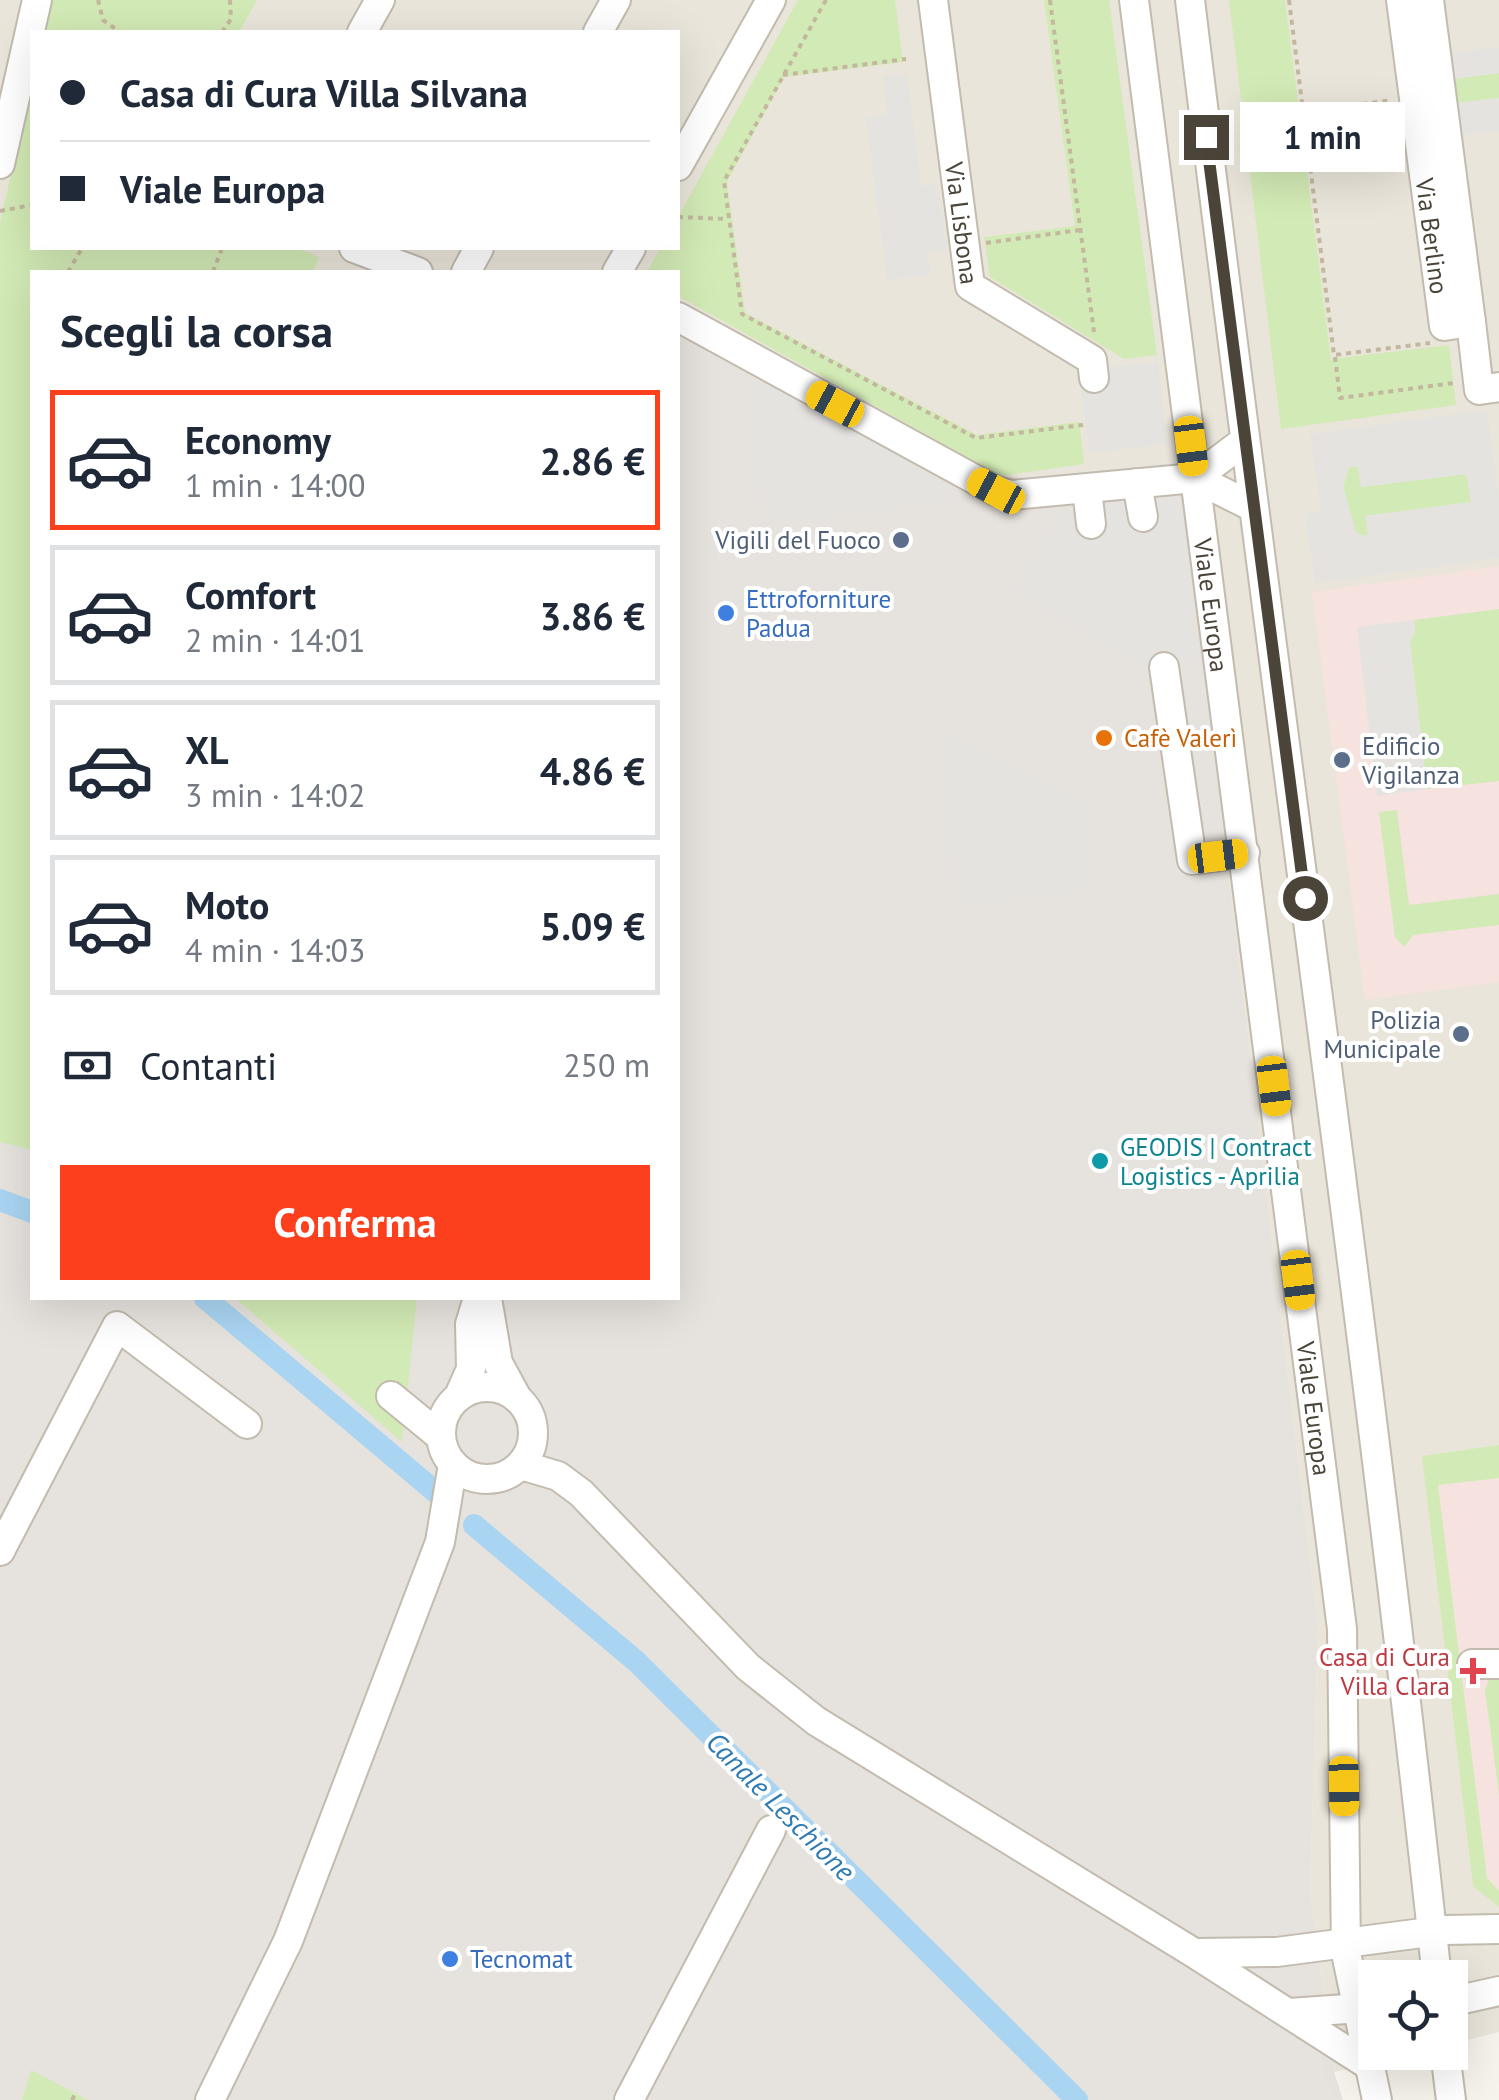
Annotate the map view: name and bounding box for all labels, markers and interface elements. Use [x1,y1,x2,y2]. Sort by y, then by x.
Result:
text: Casa di Cura Villa Silvana [120,68,528,117]
callout: 1 min [1241,102,1406,172]
route end [1184,115,1229,160]
text: 1 min [1283,116,1362,158]
street label: Via Lisbona [938,159,986,286]
text: Viale Europa [120,164,325,213]
street label: Via Berlino [1408,175,1456,296]
text: Scegli la corsa [60,301,333,359]
car [801,377,869,431]
car [1172,414,1210,478]
icon: car [65,415,155,505]
text: Economy [185,415,331,464]
text: 2.86 € [540,436,645,485]
text: 1 min · 14:00 [185,464,365,506]
car [962,464,1030,518]
place label: Vigili del Fuoco [714,524,881,556]
marker: Vigili del Fuoco [890,529,912,551]
street label: Viale Europa [1187,535,1236,674]
icon: car [65,570,155,660]
text: Comfort [185,570,316,619]
place label: Ettroforniture Padua [746,583,891,644]
text: 3.86 € [540,591,645,640]
marker: Ettroforniture Padua [715,602,737,624]
text: 2 min · 14:01 [185,619,365,661]
place label: Cafè Valerì [1124,722,1237,754]
icon: car [65,725,155,815]
text: XL [185,725,229,774]
marker: Cafè Valerì [1093,727,1115,749]
place label: Edificio Vigilanza [1361,730,1460,791]
text: 4.86 € [540,746,645,795]
marker: Edificio Vigilanza [1331,749,1353,771]
text: 3 min · 14:02 [185,774,365,816]
car [1186,837,1250,875]
route start [1283,876,1328,921]
icon: car [65,880,155,970]
text: Moto [185,880,269,929]
text: 5.09 € [540,901,645,950]
text: 4 min · 14:03 [185,929,365,971]
place label: Polizia Municipale [1323,1004,1441,1065]
marker: Polizia Municipale [1450,1023,1472,1045]
icon: cash [60,1038,115,1093]
text: Contanti [140,1041,277,1090]
text: 250 m [563,1044,650,1086]
car [1255,1054,1293,1118]
place label: GEODIS | Contract Logistics - Aprilia [1120,1131,1312,1192]
marker: GEODIS | Contract Logistics - Aprilia [1089,1150,1111,1172]
button: Conferma [60,1165,650,1280]
car [1279,1248,1317,1312]
street label: Viale Europa [1289,1339,1338,1477]
place label: Casa di Cura Villa Clara [1319,1641,1450,1702]
marker: Casa di Cura Villa Clara [1460,1658,1486,1684]
water label: Canale Leschione [699,1724,864,1889]
car [1328,1756,1360,1816]
place label: Tecnomat [470,1943,573,1975]
marker: Tecnomat [439,1948,461,1970]
map controls [1358,1960,1468,2070]
button: locate [1358,1960,1468,2070]

